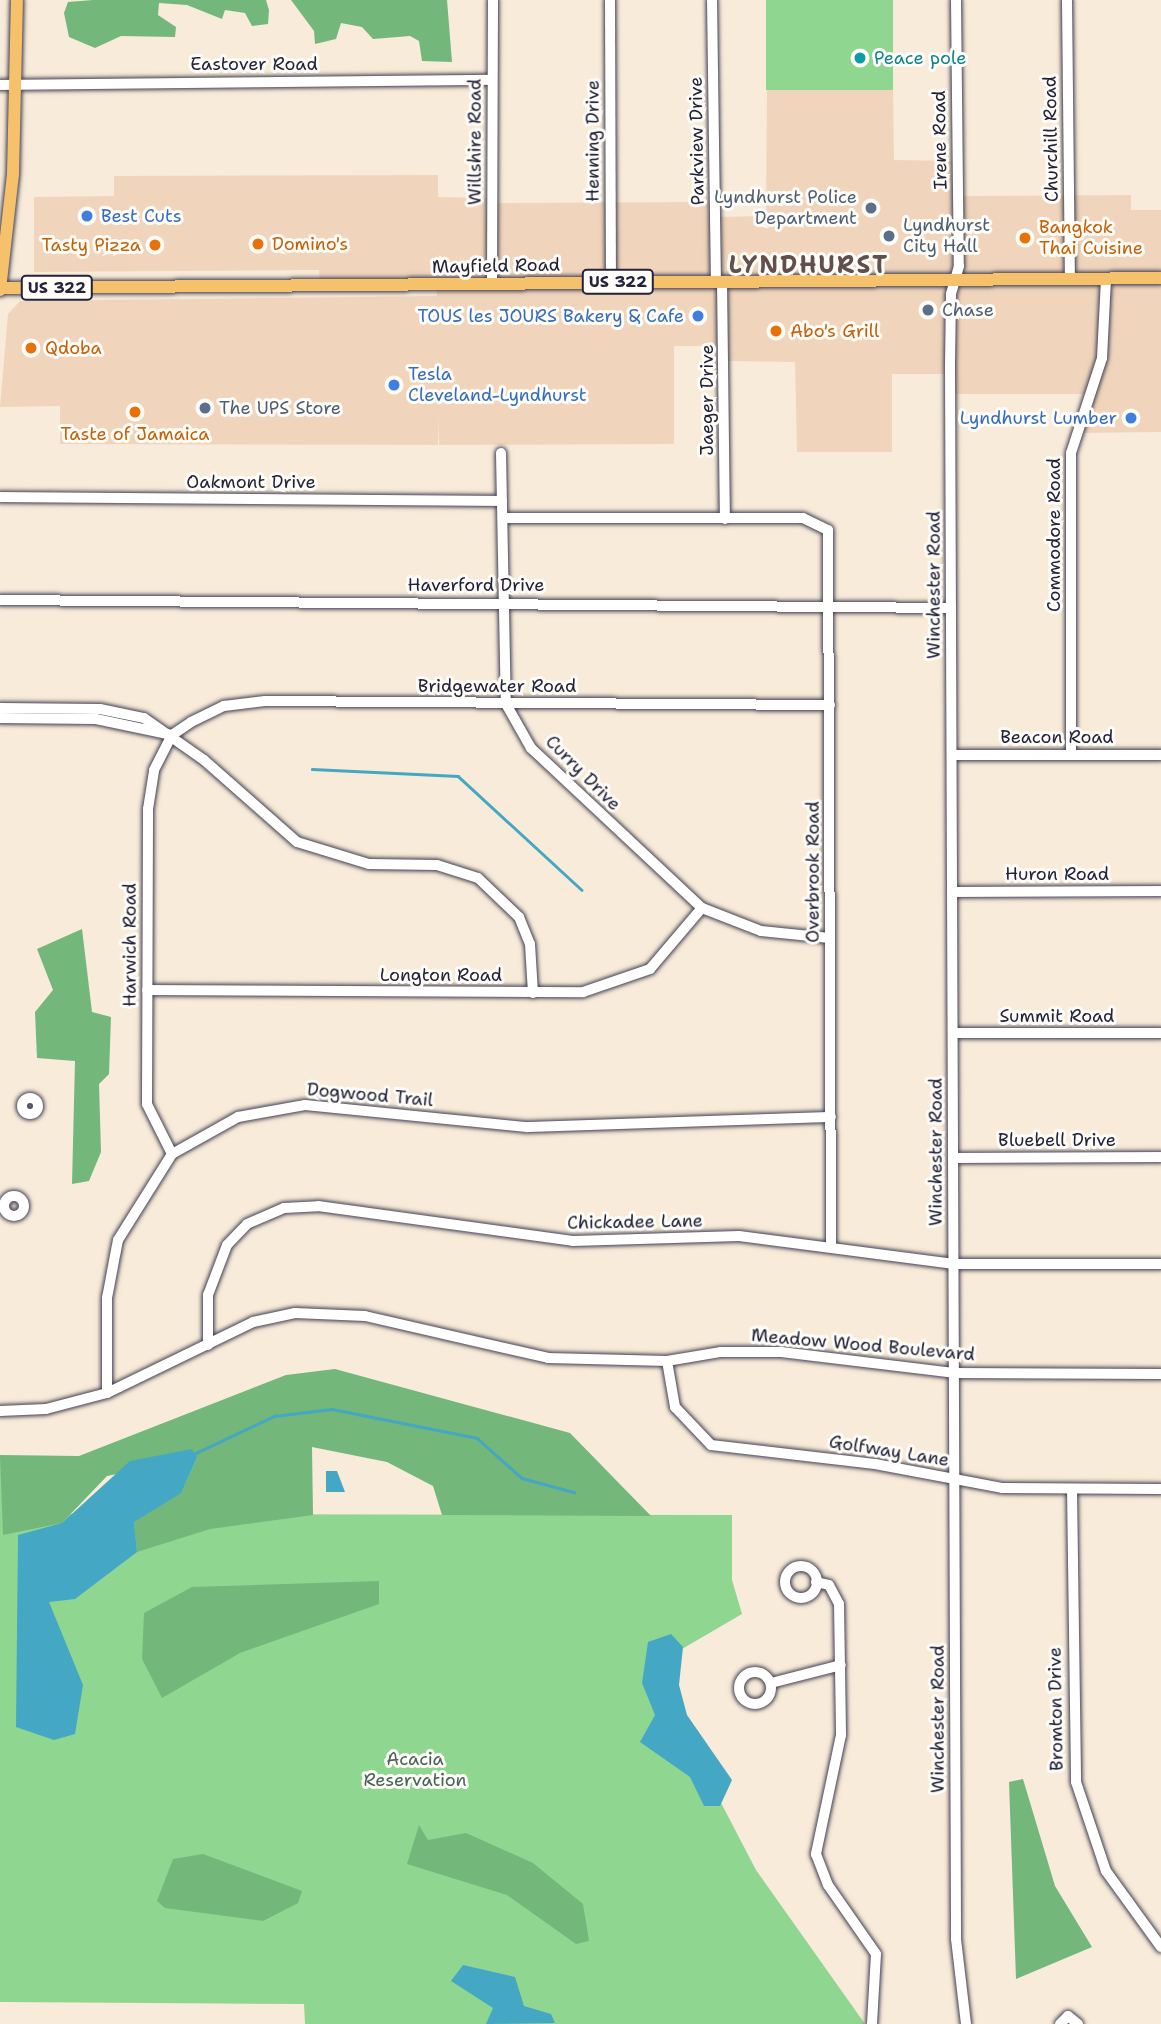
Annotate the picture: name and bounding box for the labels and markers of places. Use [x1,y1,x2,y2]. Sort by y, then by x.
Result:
place label: Peace pole [874,47,966,69]
marker: Peace pole [852,50,868,66]
place label: Lyndhurst Police Department [714,187,857,230]
marker: Lyndhurst Police Department [863,200,879,216]
place label: Best Cuts [101,205,182,227]
marker: Best Cuts [79,208,95,224]
place label: Lyndhurst City Hall [903,215,990,258]
place label: Bangkok Thai Cuisine [1039,217,1143,260]
marker: Lyndhurst City Hall [881,228,897,244]
marker: Bangkok Thai Cuisine [1017,230,1033,246]
place label: Domino's [272,233,348,255]
place label: Tasty Pizza [42,234,141,256]
marker: Domino's [250,236,266,252]
marker: Tasty Pizza [147,237,163,253]
place label: Chase [942,299,994,321]
marker: Chase [920,302,936,318]
place label: TOUS les JOURS Bakery & Cafe [418,305,684,327]
marker: TOUS les JOURS Bakery & Cafe [690,308,706,324]
place label: Abo's Grill [790,320,879,342]
marker: Abo's Grill [768,323,784,339]
place label: Qdoba [45,337,102,359]
marker: Qdoba [23,340,39,356]
place label: Tesla Cleveland-Lyndhurst [408,364,587,406]
marker: Tesla Cleveland-Lyndhurst [386,377,402,393]
place label: The UPS Store [219,397,341,419]
marker: The UPS Store [197,400,213,416]
marker: Taste of Jamaica [127,404,143,420]
place label: Lyndhurst Lumber [960,407,1117,429]
marker: Lyndhurst Lumber [1123,410,1139,426]
place label: Taste of Jamaica [60,423,210,445]

